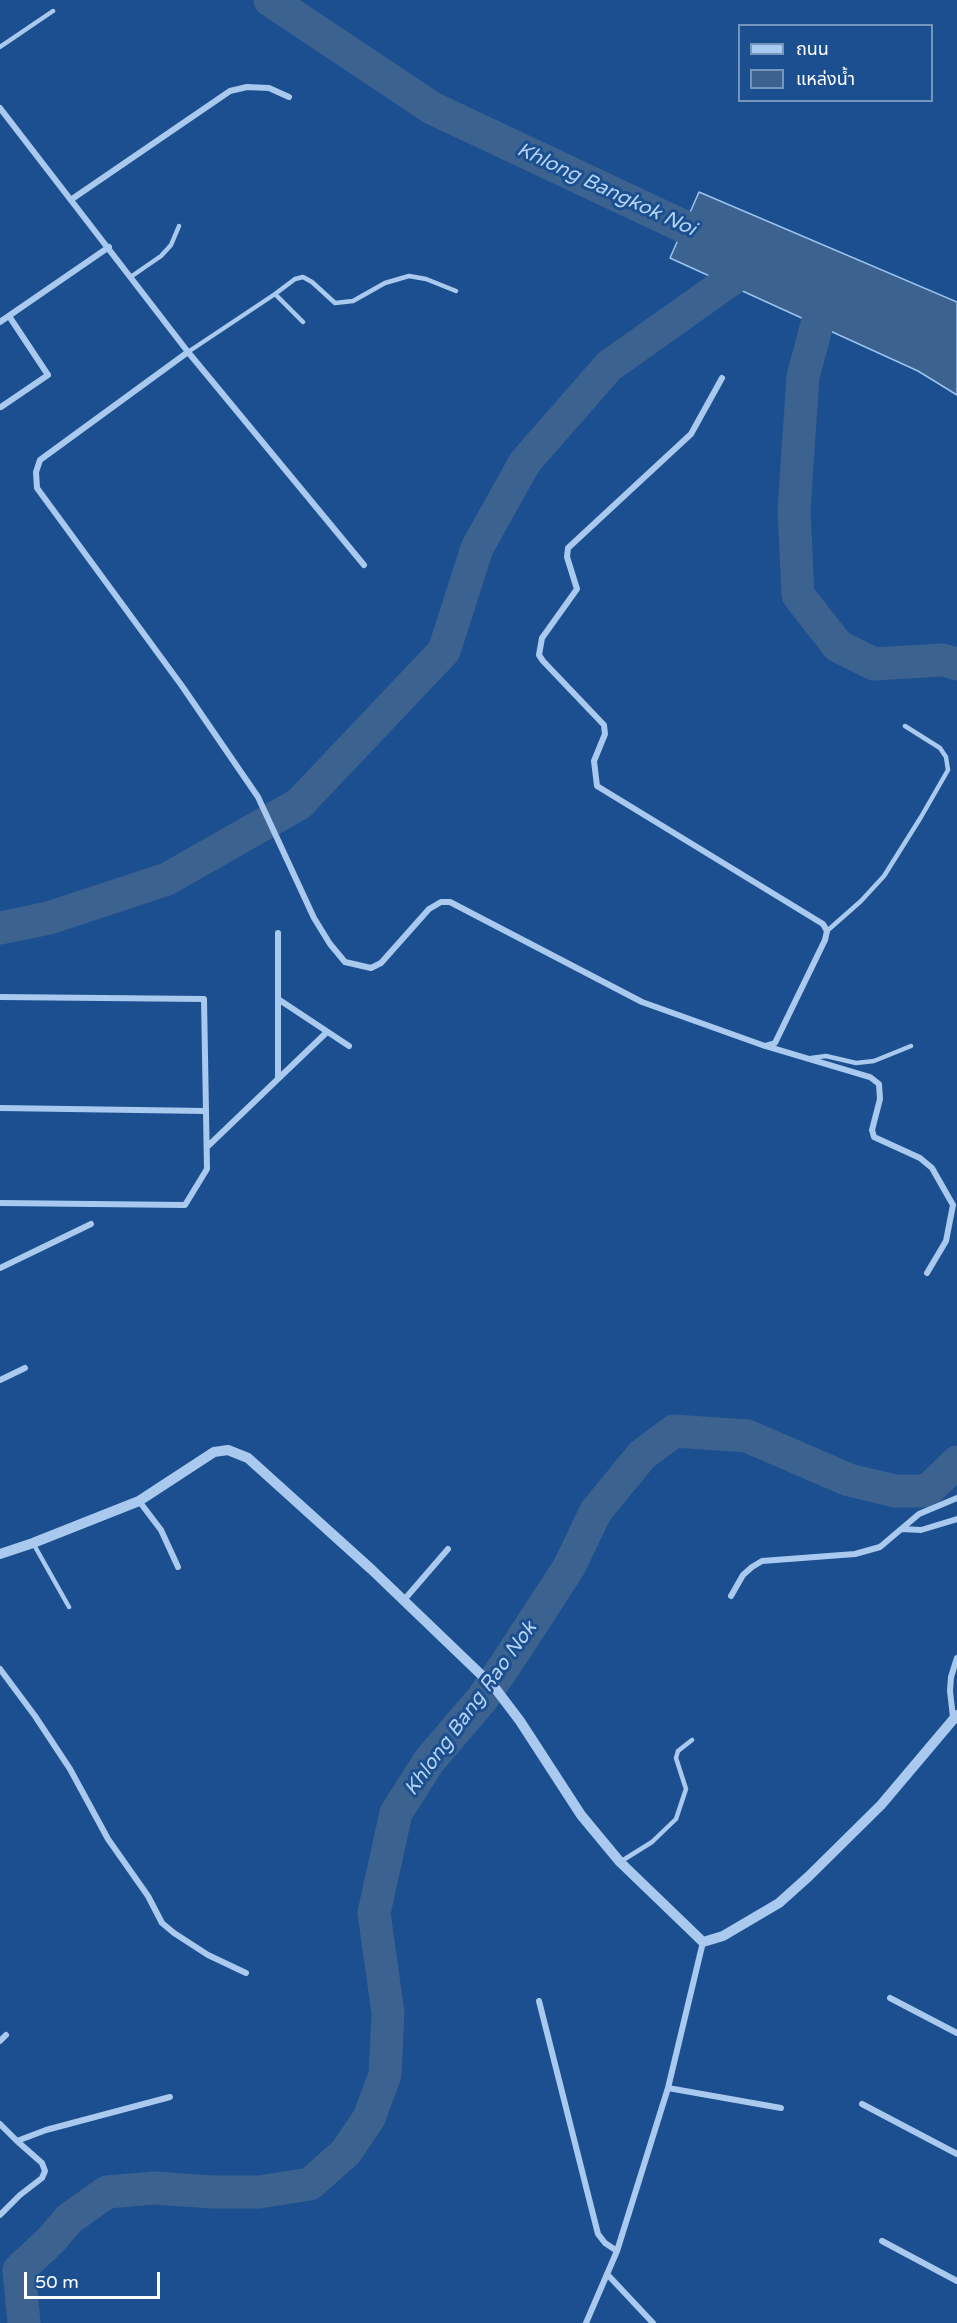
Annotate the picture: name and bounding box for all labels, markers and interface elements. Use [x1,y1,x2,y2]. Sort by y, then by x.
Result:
legend [738,24,933,102]
text: ถนน [796,38,829,60]
text: แหล่งน้ำ [796,68,855,90]
water label: Khlong Bangkok Noi [513,138,699,242]
water label: Khlong Bang Rao Nok [400,1617,542,1801]
scale bar [27,2260,164,2298]
text: 50 m [35,2271,79,2293]

